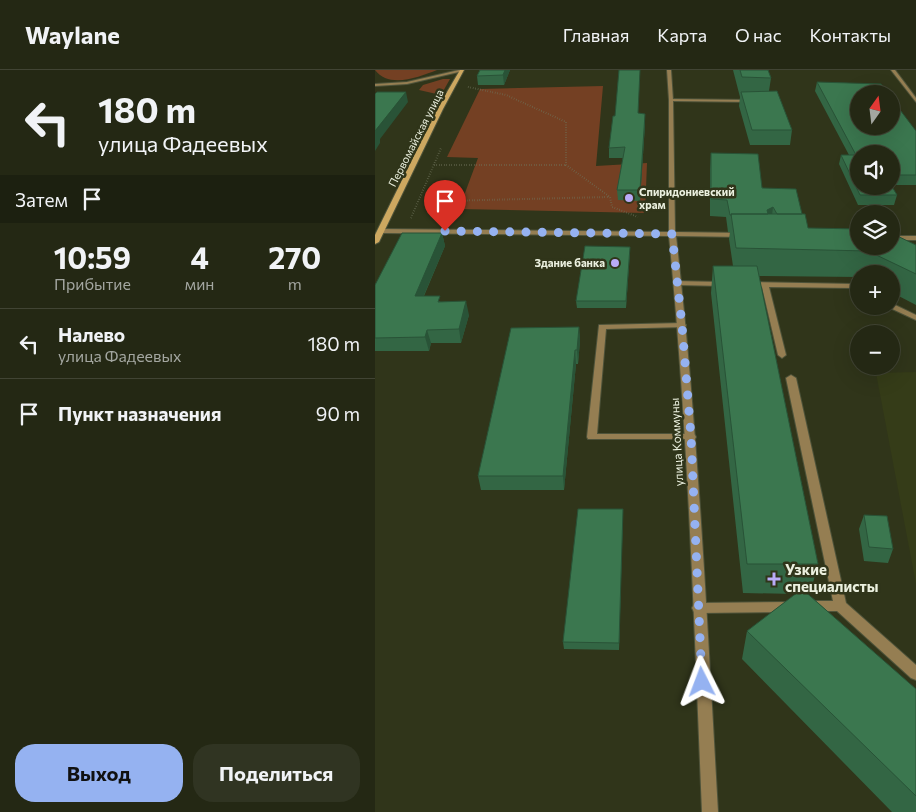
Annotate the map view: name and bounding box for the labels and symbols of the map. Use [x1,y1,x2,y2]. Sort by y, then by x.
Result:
north arrow [850,85,900,135]
street label: Первомайская улица [385,87,446,189]
pin [424,180,466,231]
place label: Спиридониевский храм [639,185,735,211]
marker: Спиридониевский храм [623,192,635,204]
place label: Здание банка [535,256,605,269]
marker: Здание банка [609,257,621,269]
street label: улица Коммуны [667,397,685,487]
place label: Узкие специалисты [785,560,878,595]
marker: Узкие специалисты [767,572,781,586]
position arrow [675,655,727,707]

